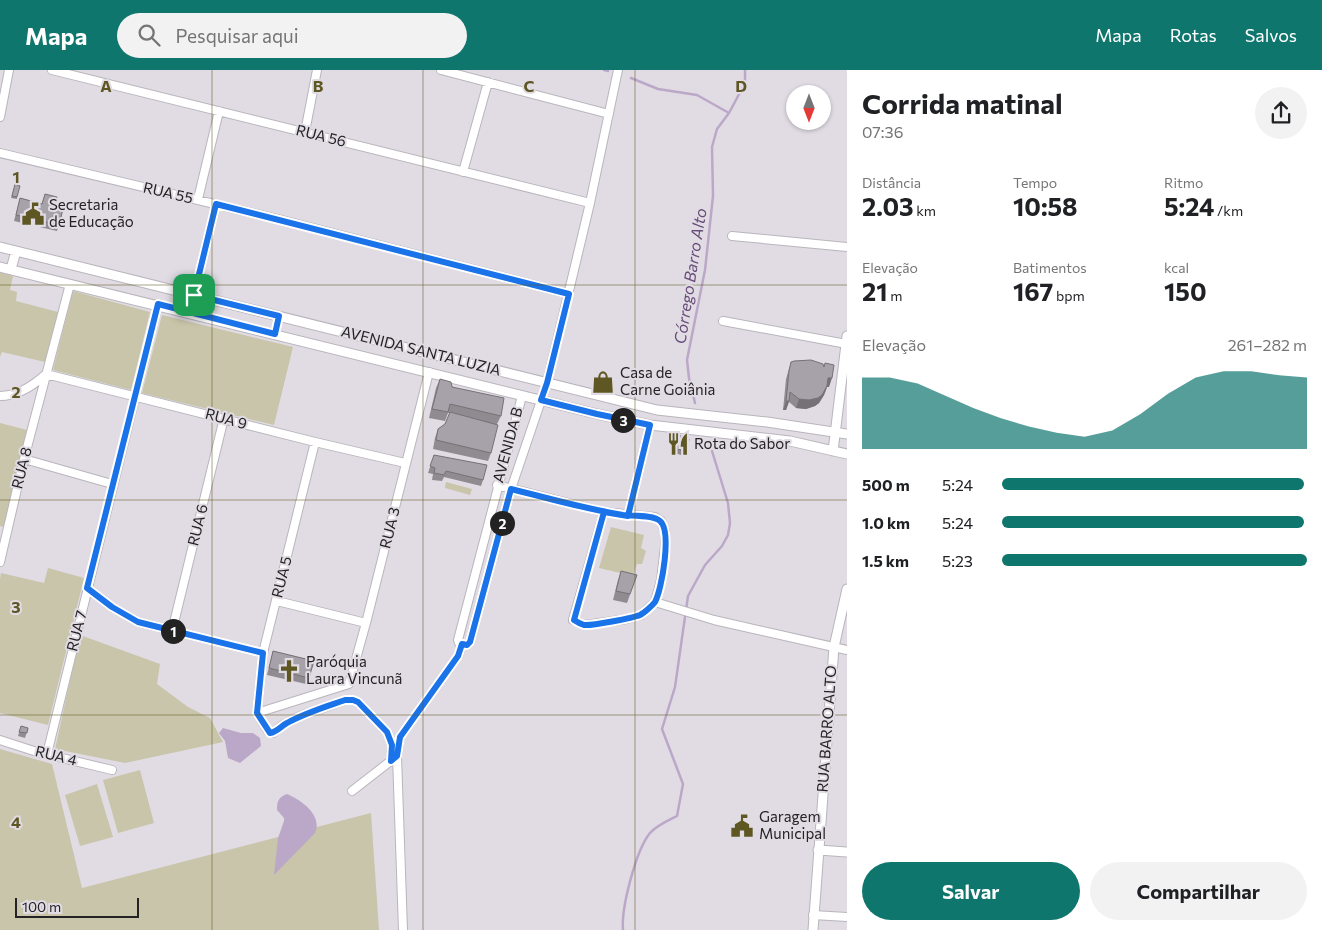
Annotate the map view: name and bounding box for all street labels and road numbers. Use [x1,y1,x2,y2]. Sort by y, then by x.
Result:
street label: RUA 56 [294,120,348,150]
street label: RUA 55 [141,178,195,206]
street label: AVENIDA SANTA LUZIA [340,321,503,379]
street label: RUA 9 [203,404,249,432]
street label: AVENIDA B [488,405,526,484]
street label: RUA 8 [7,445,35,491]
street label: RUA 6 [183,502,211,548]
street label: RUA 3 [375,505,403,550]
street label: RUA 5 [267,554,295,599]
street label: RUA 7 [62,608,90,653]
street label: RUA BARRO ALTO [813,665,839,793]
street label: RUA 4 [33,741,79,769]

